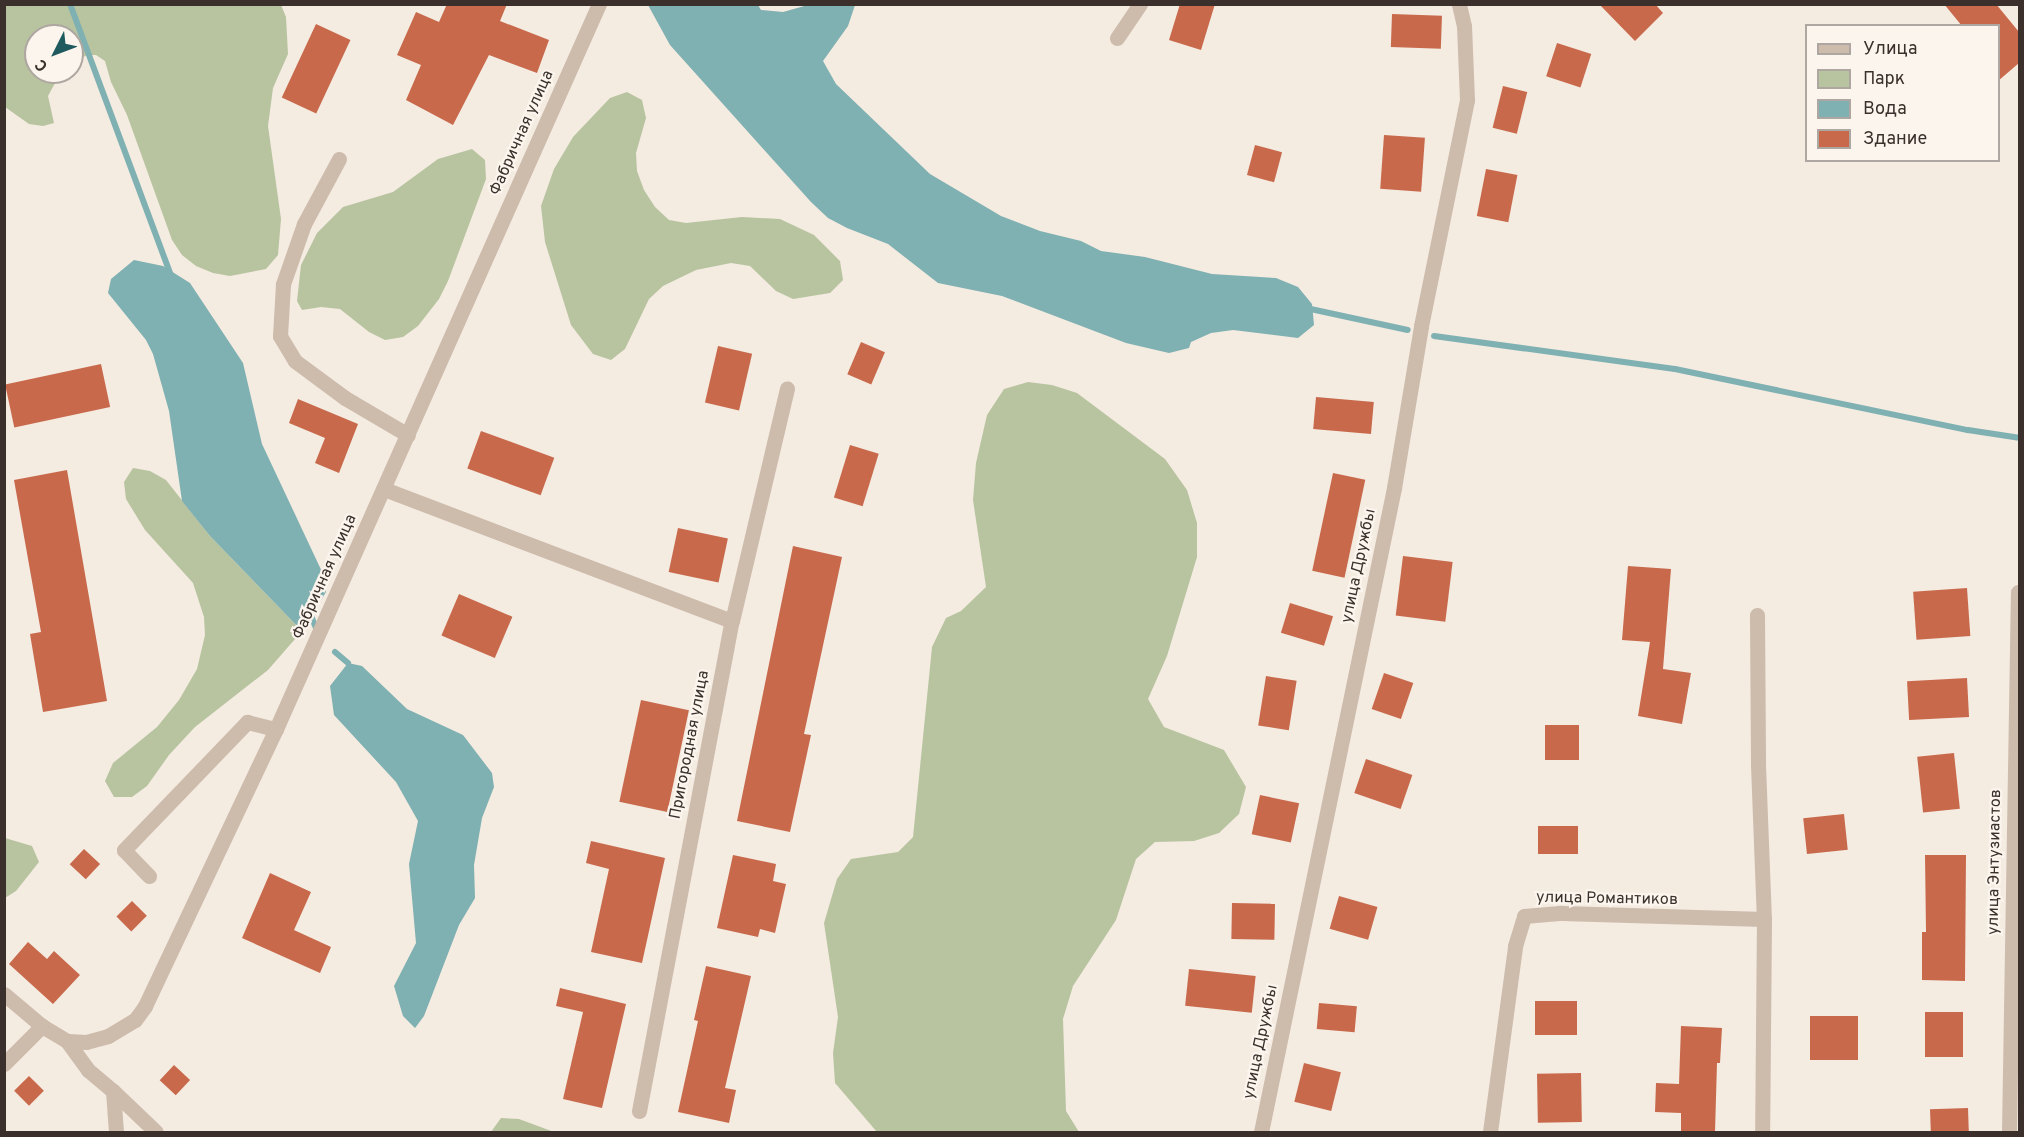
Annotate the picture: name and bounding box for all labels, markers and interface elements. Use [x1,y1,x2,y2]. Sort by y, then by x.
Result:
north arrow [24,24,84,84]
legend [1805,24,2000,162]
text: Улица [1863,38,1917,61]
text: С [31,54,53,75]
street label: Фабричная улица [486,68,558,198]
text: Парк [1863,68,1905,91]
text: Вода [1863,98,1907,121]
text: Здание [1863,128,1927,151]
street label: улица Дружбы [1338,507,1380,625]
street label: Фабричная улица [289,512,361,642]
street label: Пригородная улица [666,669,714,821]
street label: улица Энтузиастов [1984,789,2006,935]
street label: улица Романтиков [1536,888,1678,910]
street label: улица Дружбы [1240,983,1282,1101]

